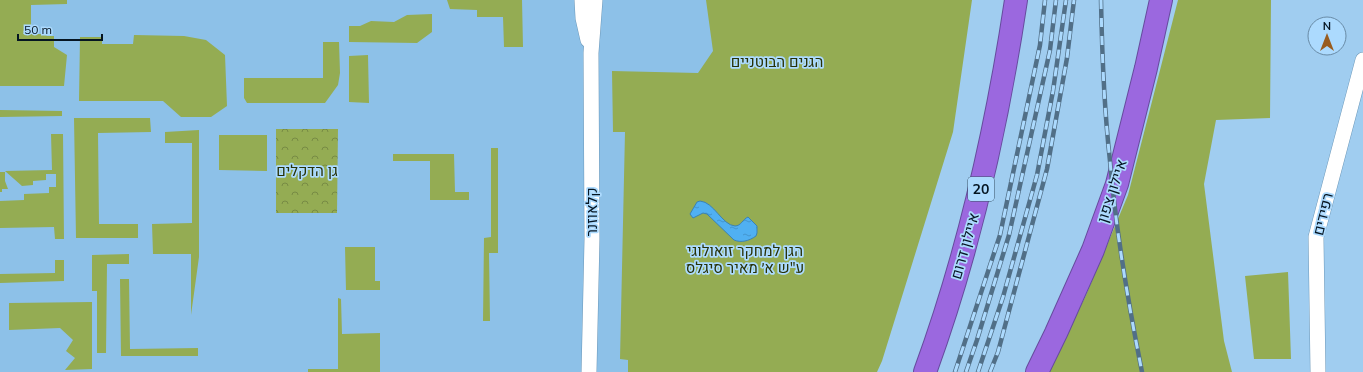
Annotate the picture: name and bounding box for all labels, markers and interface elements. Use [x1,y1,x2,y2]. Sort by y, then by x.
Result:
scale bar [18,16,102,42]
north arrow [1307,16,1347,56]
text: N [1323,19,1331,33]
text: 50 m [24,22,52,37]
park label: הגנים הבוטניים [731,52,823,71]
street label: איילון צפון [1092,157,1131,225]
park label: גן הדקלים [276,161,338,180]
road number: 20 [968,177,994,201]
street label: קלאוזנר [582,187,601,237]
street label: רפידים [1308,191,1337,237]
street label: איילון דרום [946,210,983,281]
park label: הגן למחקר זואולוגי ע"ש א׳ מאיר סיגלס [686,241,804,277]

